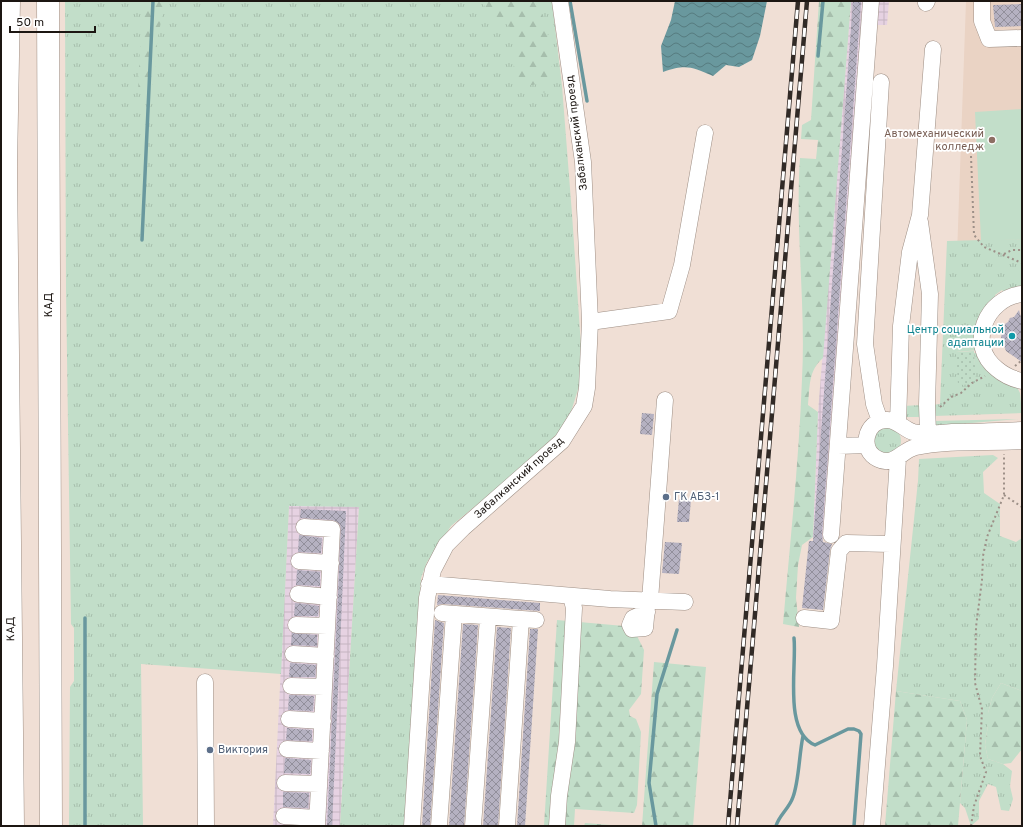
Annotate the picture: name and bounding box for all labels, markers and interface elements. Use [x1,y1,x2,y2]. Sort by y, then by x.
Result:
scale bar [10,8,95,34]
text: 50 m [16,15,44,31]
street label: Забалканский проезд [563,75,591,191]
place label: Автомеханический колледж [884,127,984,154]
marker: Автомеханический колледж [987,135,997,145]
street label: КАД [42,293,56,317]
place label: Центр социальной адаптации [907,323,1004,350]
marker: Центр социальной адаптации [1007,331,1017,341]
street label: Забалканский проезд [471,434,567,522]
place label: ГК АБЗ-1 [674,490,719,504]
marker: ГК АБЗ-1 [661,492,671,502]
street label: КАД [4,617,18,641]
place label: Виктория [218,743,268,757]
marker: Виктория [205,745,215,755]

